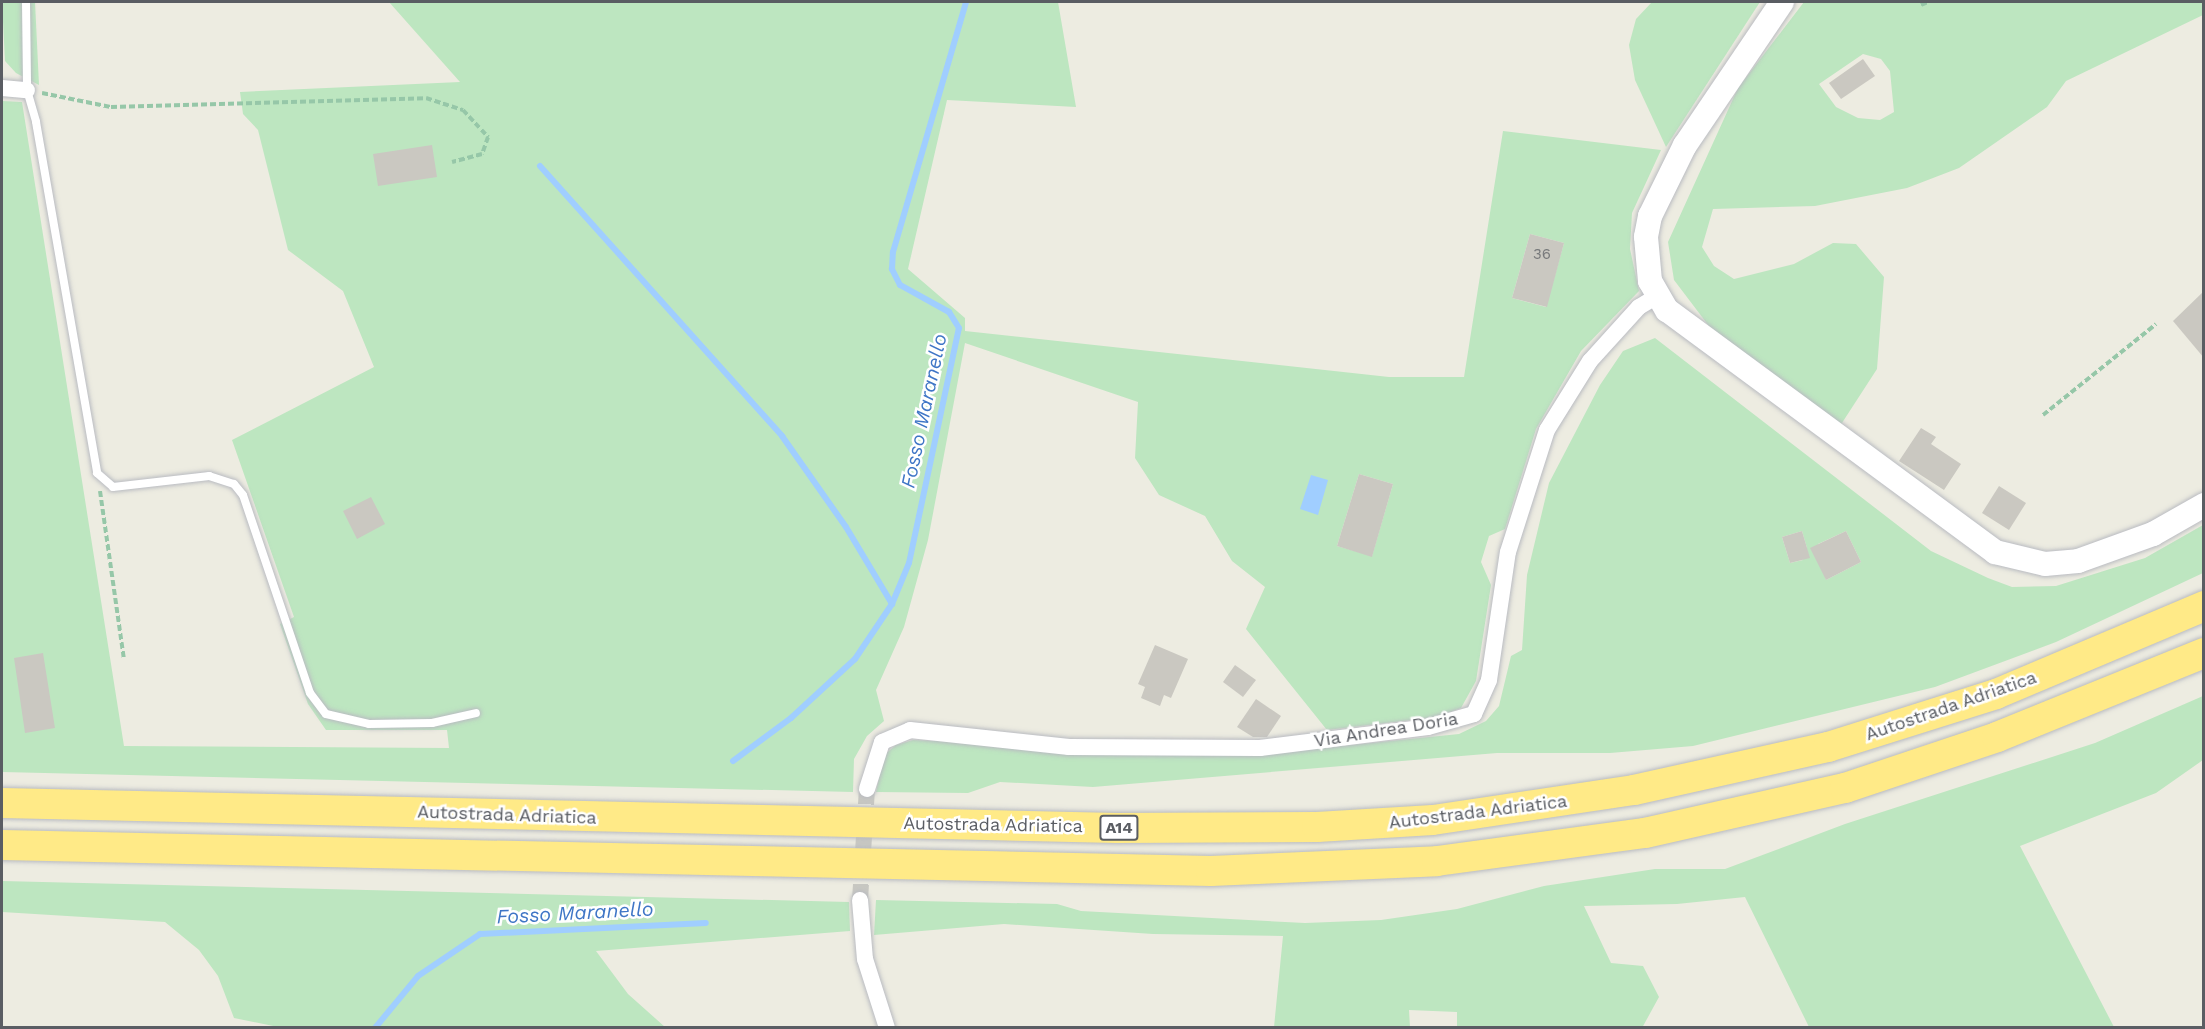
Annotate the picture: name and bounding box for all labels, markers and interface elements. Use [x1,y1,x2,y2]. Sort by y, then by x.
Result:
house number: 36 [1533,246,1551,264]
water label: Fosso Maranello [896,332,952,490]
street label: Autostrada Adriatica [1862,666,2040,746]
street label: Via Andrea Doria [1312,708,1460,752]
street label: Autostrada Adriatica [1387,790,1569,834]
street label: Autostrada Adriatica [416,801,598,829]
street label: Autostrada Adriatica [903,813,1083,837]
road number: A14 [1098,815,1140,841]
water label: Fosso Maranello [496,897,654,929]

